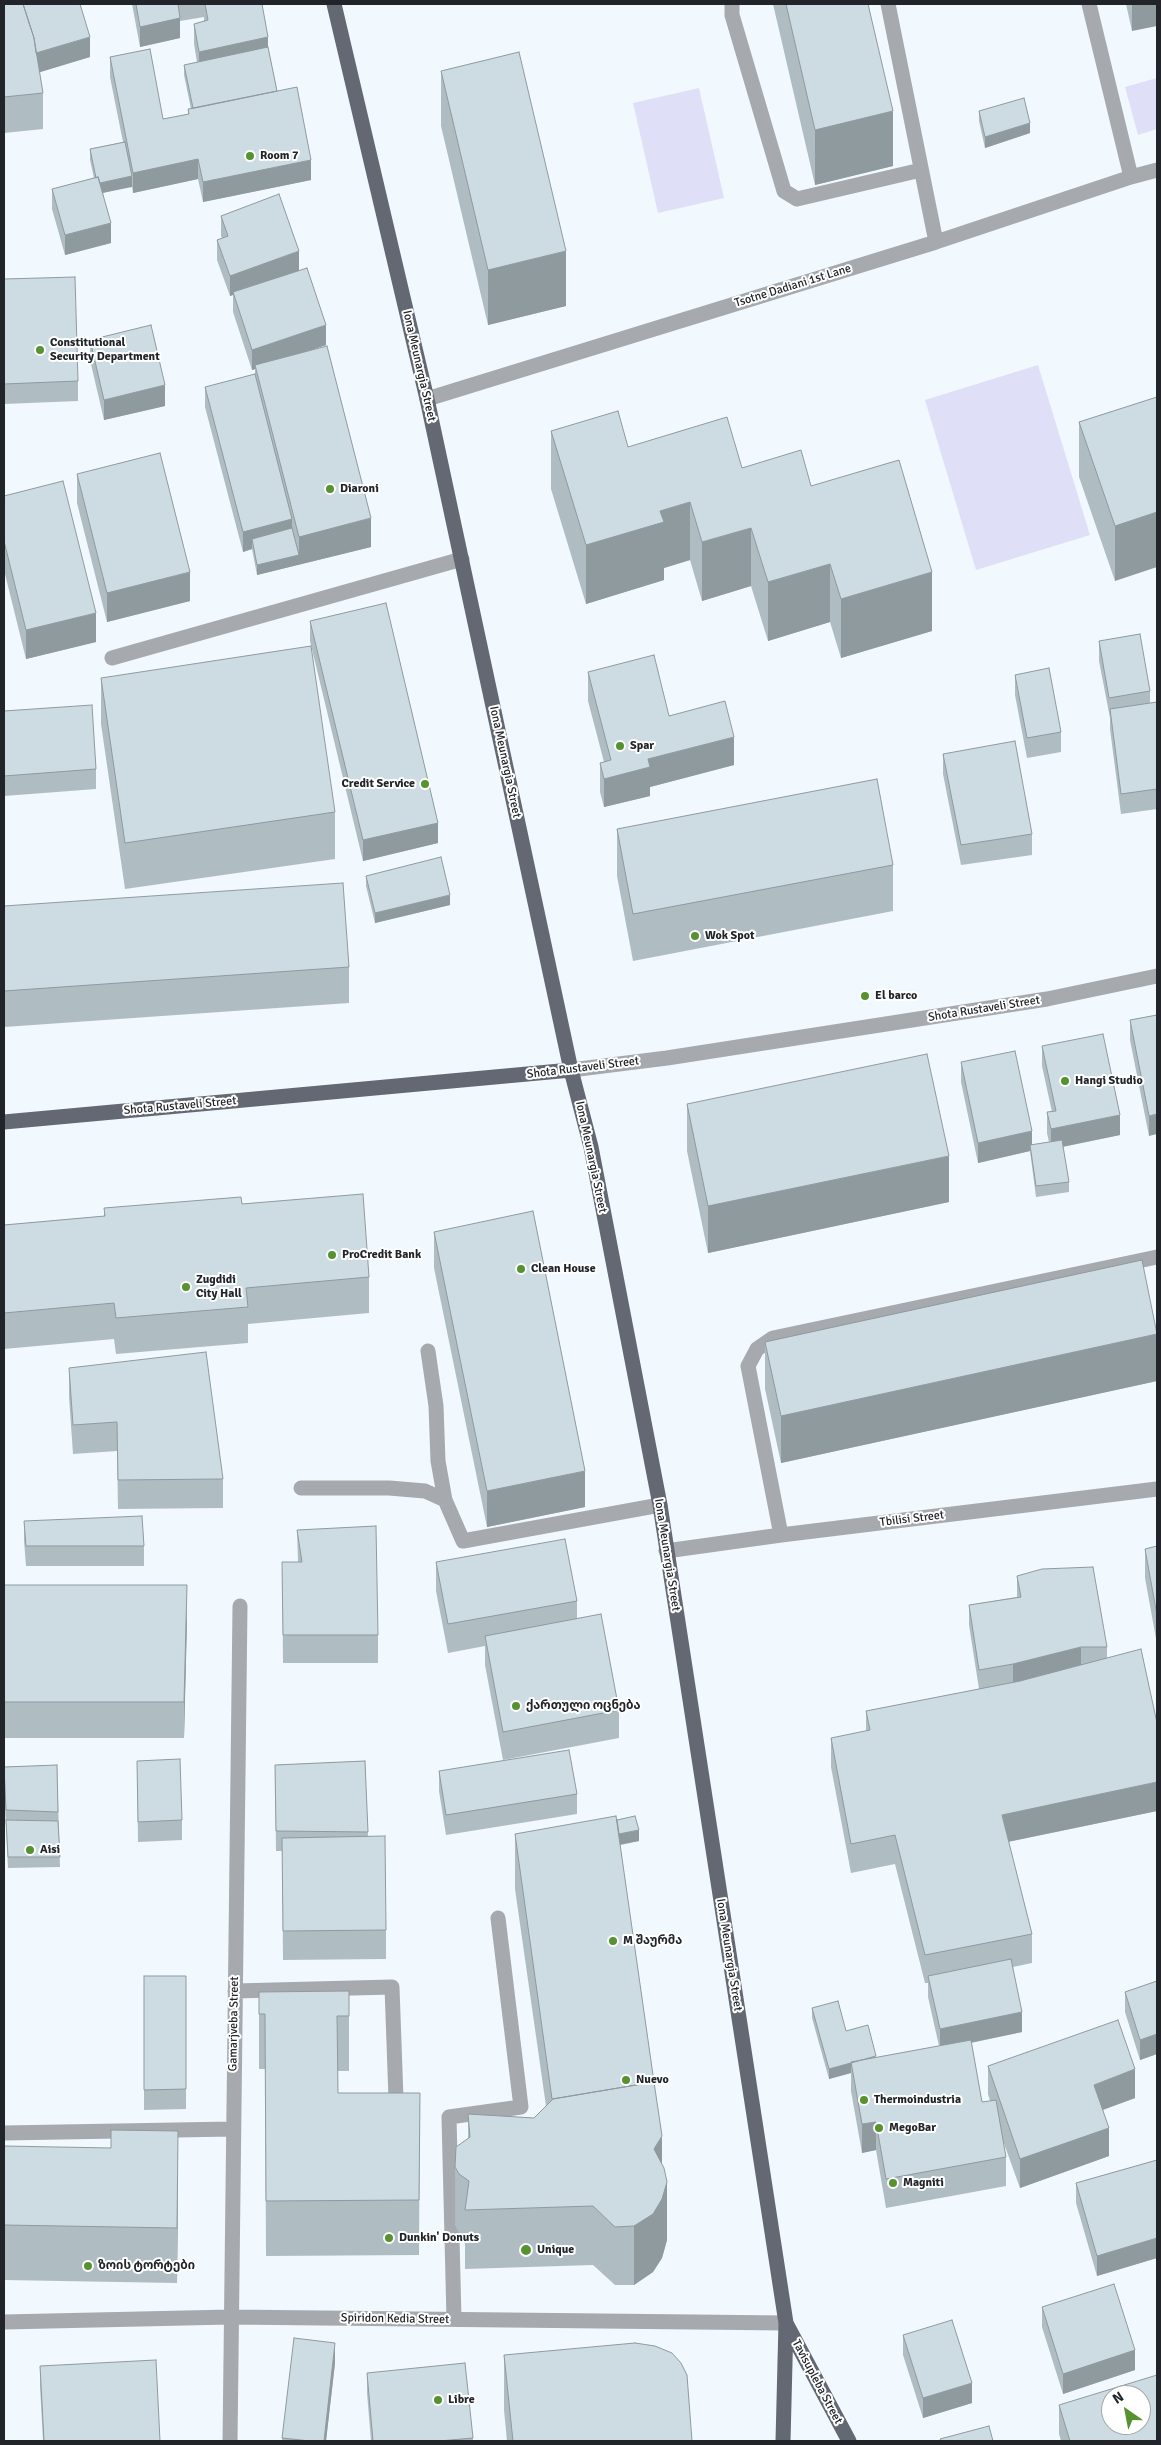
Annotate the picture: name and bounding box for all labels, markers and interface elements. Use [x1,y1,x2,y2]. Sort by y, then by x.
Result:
place label: Room 7 [260,149,299,163]
marker: Room 7 [244,150,256,162]
street label: Tsotne Dadiani 1st Lane [733,261,853,311]
street label: Iona Meunargia Street [399,309,439,423]
place label: Constitutional Security Department [50,336,160,364]
marker: Constitutional Security Department [34,344,46,356]
place label: Diaroni [340,482,379,496]
marker: Diaroni [324,483,336,495]
street label: Iona Meunargia Street [486,705,524,819]
place label: Spar [630,739,654,753]
marker: Spar [614,740,626,752]
place label: Credit Service [341,777,415,791]
marker: Credit Service [419,778,431,790]
place label: Wok Spot [705,929,754,943]
marker: Wok Spot [689,930,701,942]
place label: El barco [875,989,917,1003]
marker: El barco [859,990,871,1002]
street label: Shota Rustaveli Street [927,993,1041,1025]
street label: Shota Rustaveli Street [526,1054,640,1082]
place label: Hangi Studio [1075,1074,1143,1088]
marker: Hangi Studio [1059,1075,1071,1087]
street label: Shota Rustaveli Street [123,1094,237,1118]
street label: Iona Meunargia Street [572,1100,610,1214]
place label: ProCredit Bank [342,1248,421,1262]
marker: ProCredit Bank [326,1249,338,1261]
place label: Clean House [531,1262,596,1276]
marker: Clean House [515,1263,527,1275]
place label: Zugdidi City Hall [196,1273,242,1301]
marker: Zugdidi City Hall [180,1281,192,1293]
street label: Iona Meunargia Street [651,1498,683,1612]
street label: Tbilisi Street [879,1508,945,1530]
place label: ქართული ოცნება [526,1699,641,1713]
marker: ქართული ოცნება [510,1700,522,1712]
place label: Aisi [40,1843,60,1857]
marker: Aisi [24,1844,36,1856]
street label: Iona Meunargia Street [713,1898,745,2012]
place label: M შაურმა [623,1934,682,1948]
marker: M შაურმა [607,1935,619,1947]
street label: Gamarjveba Street [226,1976,242,2072]
place label: Nuevo [636,2073,669,2087]
marker: Nuevo [620,2074,632,2086]
place label: Thermoindustria [874,2093,961,2107]
marker: Thermoindustria [858,2094,870,2106]
place label: MegoBar [889,2121,936,2135]
marker: MegoBar [873,2122,885,2134]
place label: Magniti [903,2176,944,2190]
marker: Magniti [887,2177,899,2189]
place label: Dunkin' Donuts [399,2231,479,2245]
marker: Dunkin' Donuts [383,2232,395,2244]
marker: Unique [519,2243,533,2257]
place label: Unique [537,2243,574,2257]
place label: ზოის ტორტები [98,2259,195,2273]
marker: ზოის ტორტები [82,2260,94,2272]
street label: Spiridon Kedia Street [341,2311,449,2327]
street label: Tavisupleba Street [789,2337,845,2427]
north arrow [1101,2385,1151,2435]
text: N [1109,2388,1127,2408]
place label: Libre [448,2393,475,2407]
marker: Libre [432,2394,444,2406]

